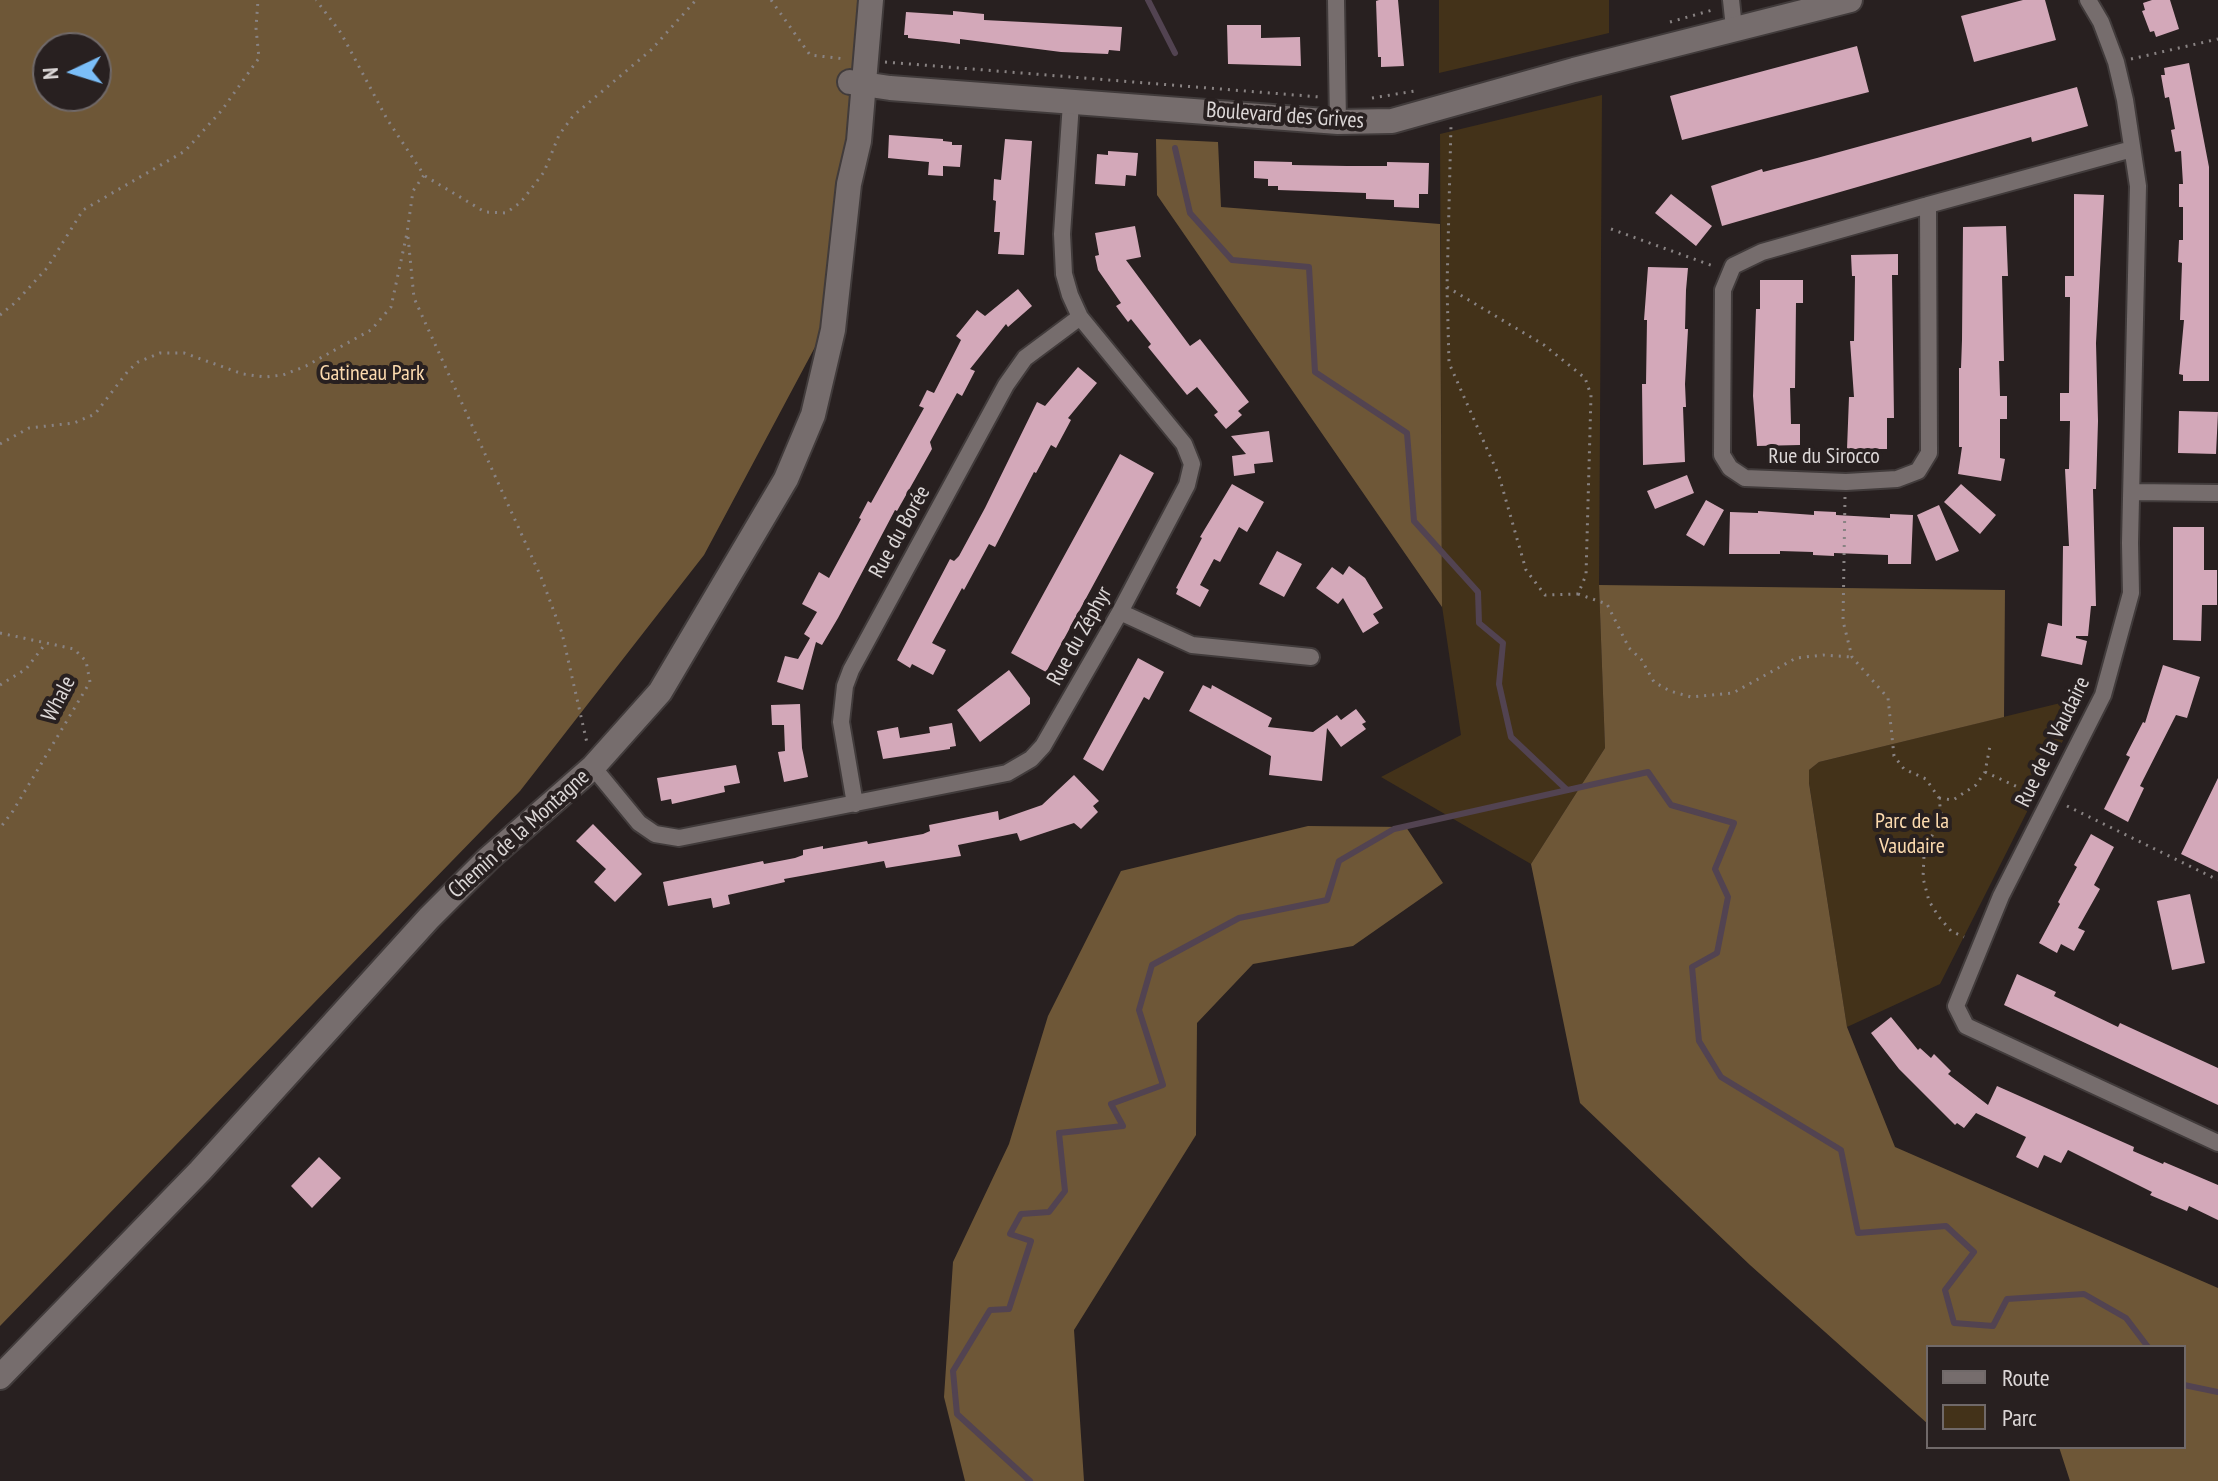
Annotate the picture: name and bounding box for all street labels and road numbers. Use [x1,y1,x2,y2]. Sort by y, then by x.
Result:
street label: Boulevard des Grives [1205,97,1365,135]
street label: Rue du Sirocco [1768,444,1880,470]
street label: Rue du Borée [864,481,936,583]
street label: Rue du Zéphyr [1042,582,1118,690]
street label: Whale [36,672,82,726]
street label: Rue de la Vaudaire [2010,673,2096,811]
street label: Chemin de la Montagne [443,764,595,904]

